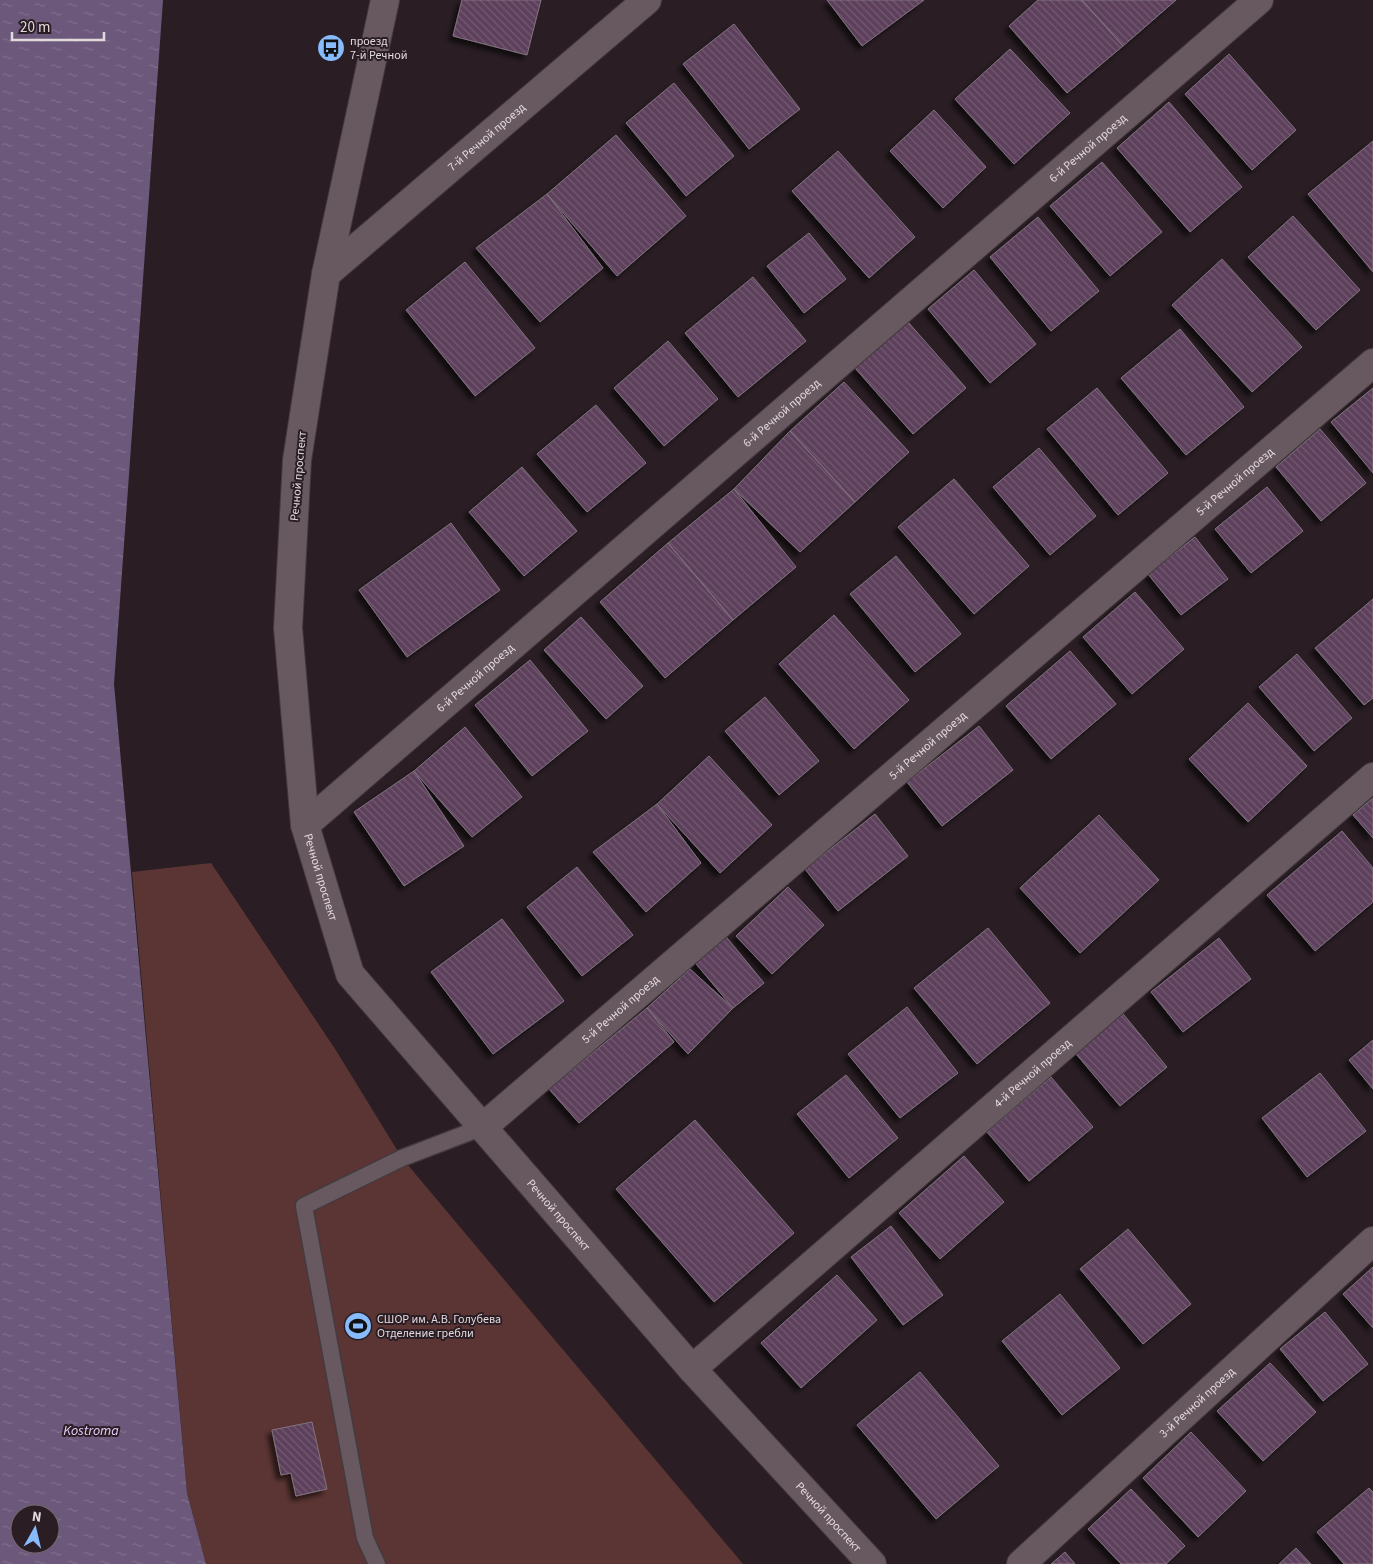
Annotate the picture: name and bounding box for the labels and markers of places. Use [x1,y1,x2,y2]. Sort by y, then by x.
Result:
bus stop icon: проезд 7-й Речной [316,33,346,63]
place label: проезд 7-й Речной [350,33,408,64]
sports icon: СШОР им. А.В. Голубева Отделение гребли [343,1311,373,1341]
place label: СШОР им. А.В. Голубева Отделение гребли [377,1311,501,1342]

